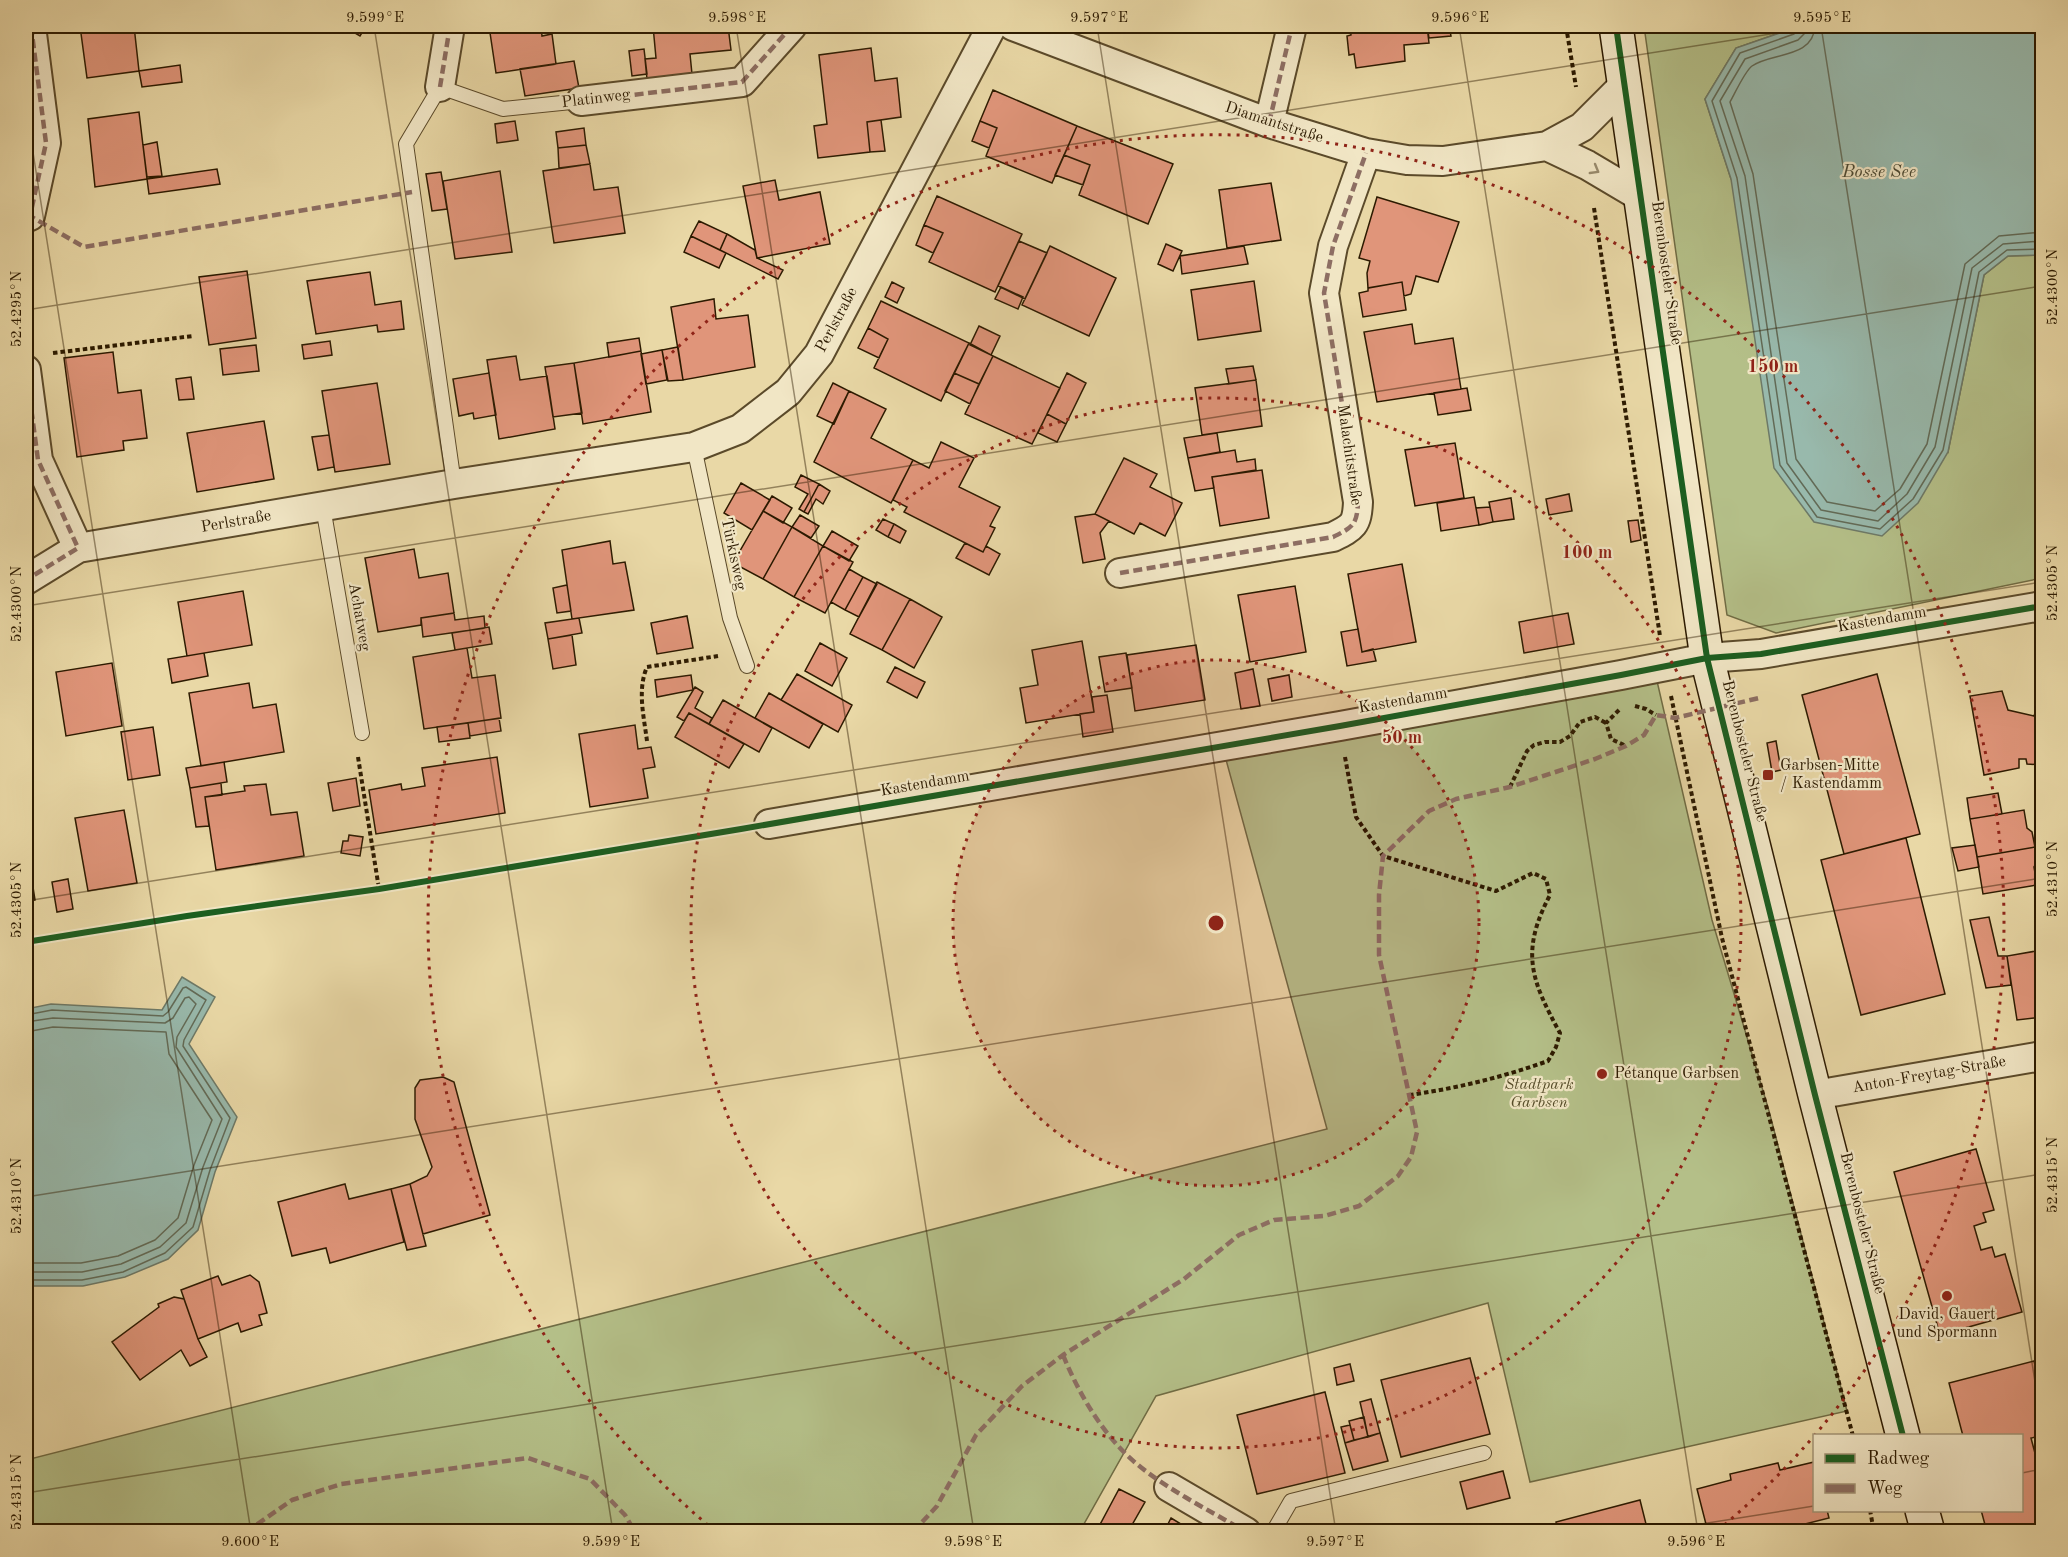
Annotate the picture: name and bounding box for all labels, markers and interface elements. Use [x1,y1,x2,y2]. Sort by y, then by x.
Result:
text: 9.599°E [346,11,404,26]
text: 9.598°E [708,11,766,26]
text: 9.597°E [1070,11,1128,26]
text: 9.596°E [1431,11,1489,26]
text: 9.595°E [1793,11,1851,26]
street label: Platinweg [561,87,632,111]
street label: Diamantstraße [1223,100,1325,146]
one-way arrow [1589,162,1599,174]
water label: Bosse See [1841,163,1916,181]
street label: Berenbosteler Straße [1648,200,1684,346]
text: 52.4300°N [2046,248,2061,325]
text: 52.4295°N [10,270,25,347]
street label: Perlstraße [813,285,861,355]
text: 150 m [1748,358,1798,376]
street label: Malachitstraße [1334,403,1364,507]
street label: Perlstraße [200,508,272,536]
street label: Türkisweg [718,516,749,592]
text: 100 m [1562,544,1612,562]
text: 52.4305°N [2046,544,2061,621]
text: 52.4300°N [10,565,25,642]
street label: Achatweg [345,582,373,653]
street label: Kastendamm [1836,604,1928,636]
street label: Berenbosteler Straße [1719,678,1769,824]
street label: Kastendamm [1357,685,1449,717]
text: 50 m [1382,729,1422,747]
place label: Garbsen-Mitte / Kastendamm [1780,758,1882,792]
street label: Kastendamm [879,768,971,800]
marker: Garbsen-Mitte / Kastendamm [1761,768,1775,782]
text: 52.4310°N [2046,840,2061,917]
text: 52.4305°N [10,861,25,938]
centre of rings [1206,913,1226,933]
street label: Anton-Freytag-Straße [1851,1054,2007,1096]
place label: Pétanque Garbsen [1614,1066,1739,1082]
marker: Pétanque Garbsen [1595,1067,1609,1081]
park label: Stadtpark Garbsen [1504,1077,1574,1111]
text: 52.4315°N [2046,1136,2061,1213]
street label: Berenbosteler Straße [1837,1150,1887,1296]
text: 52.4310°N [10,1157,25,1234]
marker: David, Gauert und Spormann [1940,1289,1954,1303]
place label: David, Gauert und Spormann [1897,1307,1998,1341]
legend [1813,1434,2023,1512]
text: Radweg [1867,1450,1930,1468]
text: 52.4315°N [10,1453,25,1530]
text: Weg [1867,1480,1903,1498]
text: 9.600°E [221,1535,279,1550]
text: 9.599°E [582,1535,640,1550]
text: 9.598°E [944,1535,1002,1550]
text: 9.597°E [1306,1535,1364,1550]
text: 9.596°E [1667,1535,1725,1550]

